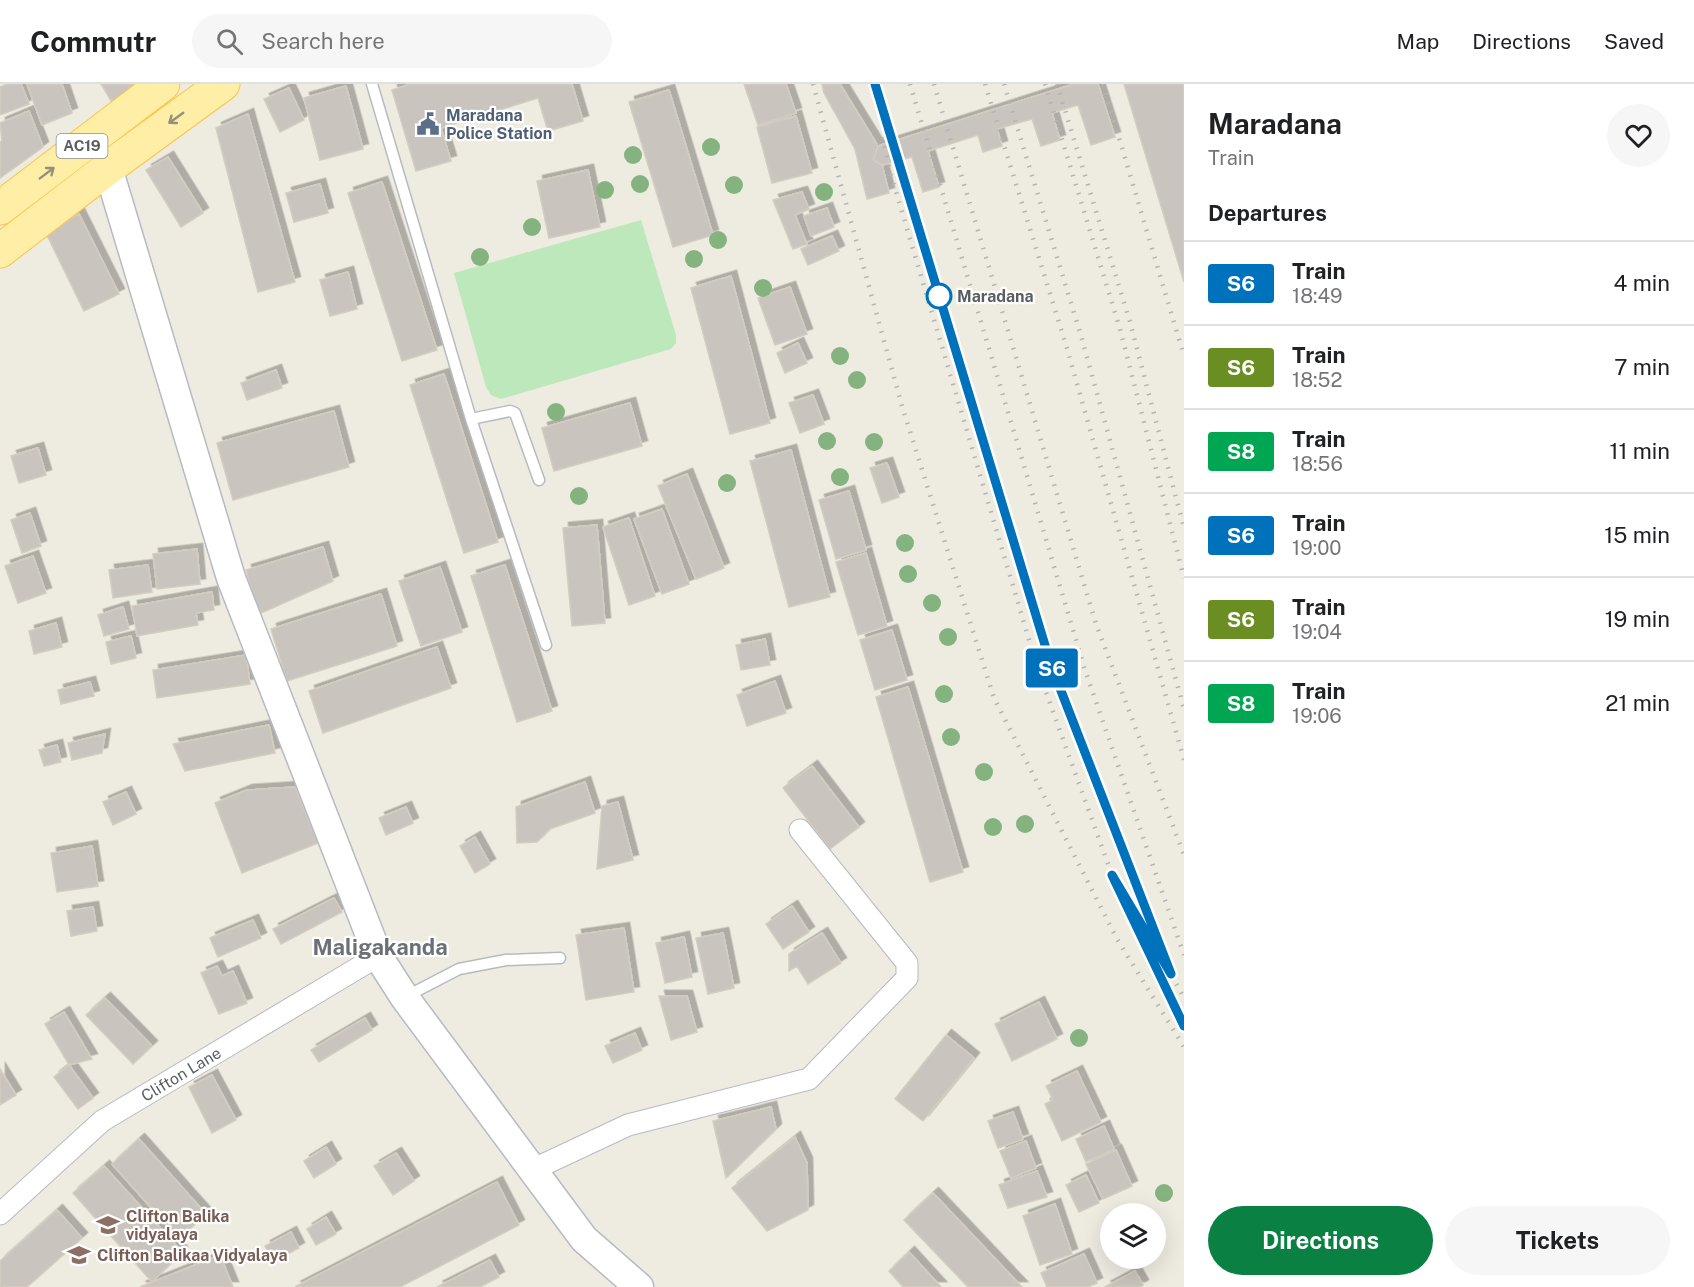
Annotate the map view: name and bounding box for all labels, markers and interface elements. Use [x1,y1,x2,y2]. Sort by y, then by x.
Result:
search box [192,14,612,68]
text: Commutr [30,25,156,58]
icon: search [213,25,246,58]
text: Search here [261,28,385,54]
text: Map [1397,29,1439,54]
text: Directions [1472,29,1571,54]
text: Saved [1604,29,1664,54]
button: heart [1607,104,1670,167]
place label: Maradana Police Station [446,106,552,143]
text: Maradana [1208,107,1342,140]
public building icon: Maradana Police Station [415,111,441,137]
one-way arrow [169,112,185,125]
road number: AC19 [56,134,107,158]
text: Train [1208,146,1254,170]
one-way arrow [38,166,54,179]
text: Departures [1208,200,1327,226]
text: Train [1292,258,1345,284]
text: 4 min [1614,270,1670,296]
text: S6 [1227,271,1255,296]
marker: Maradana [926,283,952,309]
text: 18:49 [1292,284,1343,308]
place label: Maradana [957,287,1034,306]
text: Train [1292,342,1345,368]
text: 7 min [1614,354,1670,380]
text: S6 [1227,355,1255,380]
text: 18:52 [1292,368,1342,392]
text: Train [1292,426,1345,452]
text: 11 min [1609,438,1670,464]
text: S8 [1227,439,1255,464]
text: 18:56 [1292,452,1343,476]
text: Train [1292,510,1345,536]
text: 15 min [1604,522,1670,548]
text: S6 [1227,523,1255,548]
text: 19:00 [1292,536,1342,560]
text: Train [1292,594,1345,620]
text: 19 min [1605,606,1670,632]
text: S6 [1227,607,1255,632]
text: 19:04 [1292,620,1342,644]
line badge: S6 [1025,648,1079,688]
text: S6 [1038,656,1066,681]
text: Train [1292,678,1345,704]
text: 21 min [1605,690,1670,716]
text: S8 [1227,691,1255,716]
text: 19:06 [1292,704,1342,728]
district label: Maligakanda [312,934,448,960]
street label: Clifton Lane [138,1043,225,1106]
map controls [1100,1203,1166,1269]
button: layers [1100,1203,1166,1269]
button: Directions [1208,1206,1433,1275]
button: Tickets [1445,1206,1670,1275]
place label: Clifton Balika vidyalaya [126,1207,229,1244]
school or university icon: Clifton Balika vidyalaya [95,1212,121,1238]
school or university icon: Clifton Balikaa Vidyalaya [66,1242,92,1268]
place label: Clifton Balikaa Vidyalaya [97,1246,288,1265]

